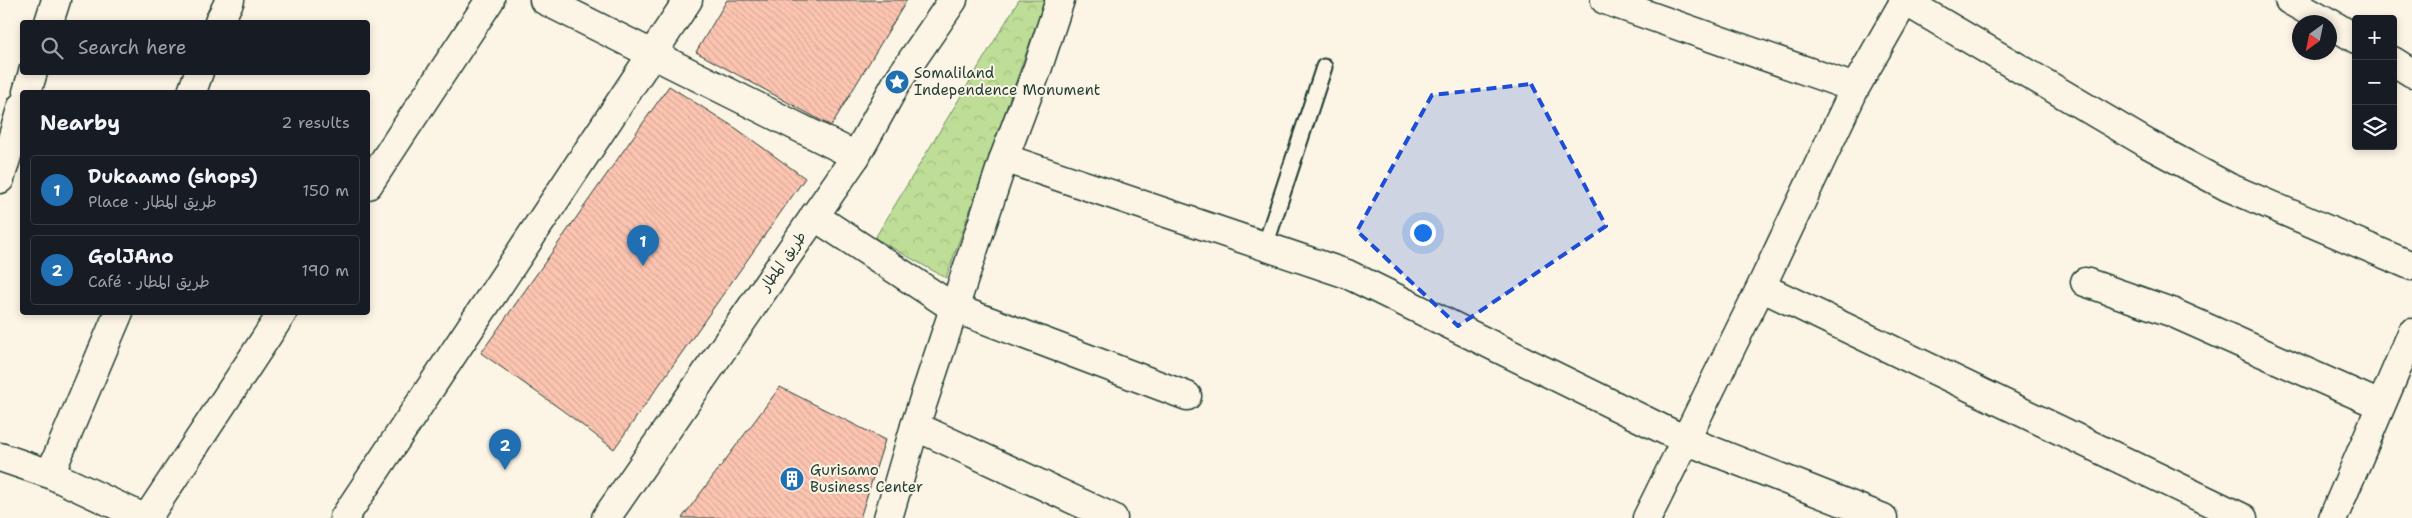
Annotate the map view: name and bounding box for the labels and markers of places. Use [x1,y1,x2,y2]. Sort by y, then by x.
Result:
place label: Somaliland Independence Monument [914,63,1100,100]
place icon: Somaliland Independence Monument [884,69,910,95]
pin: 1 [627,225,659,266]
pin: 2 [489,429,521,470]
place label: Gurisamo Business Center [810,460,923,497]
building icon: Gurisamo Business Center [779,466,805,492]

